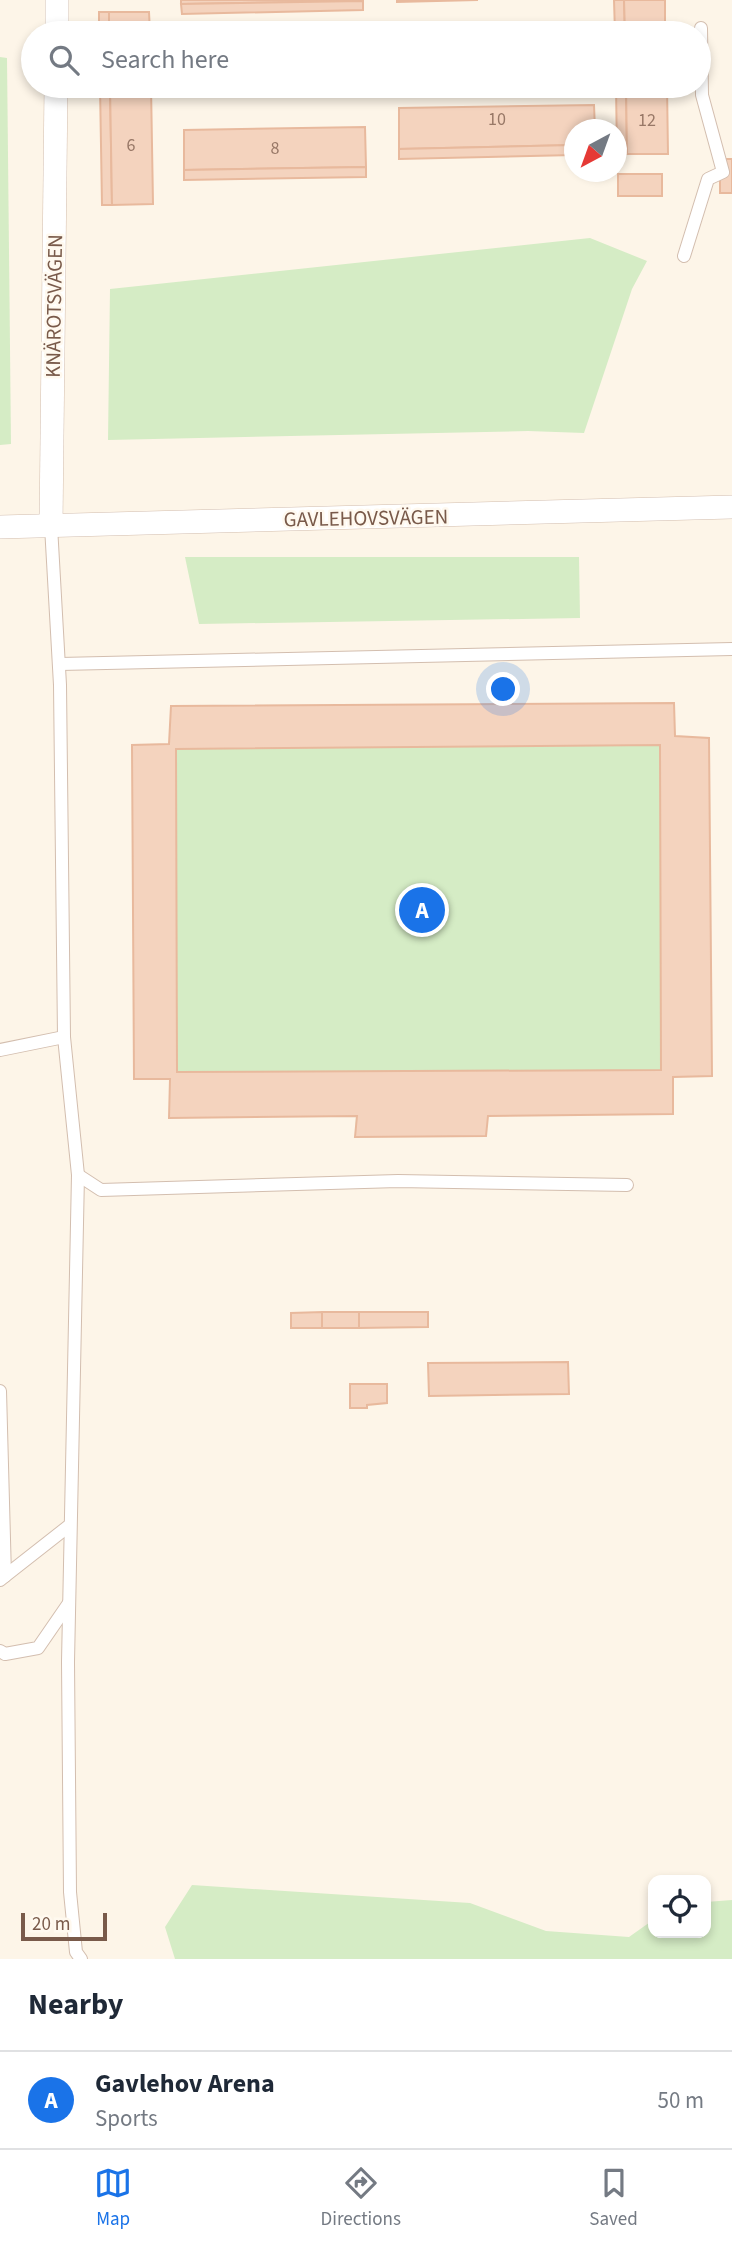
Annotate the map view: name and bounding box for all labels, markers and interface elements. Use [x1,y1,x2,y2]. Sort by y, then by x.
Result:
search box [21,21,711,98]
icon: search [45,41,83,79]
text: Search here [101,41,229,78]
house number: 10 [488,107,506,132]
house number: 12 [638,108,656,133]
north arrow [564,119,627,182]
house number: 6 [127,133,136,158]
house number: 8 [271,136,280,161]
street label: KNÄROTSVÄGEN [38,234,70,378]
street label: GAVLEHOVSVÄGEN [283,502,449,534]
your location [486,672,520,706]
pin: A [399,884,445,936]
map controls [648,1875,711,1938]
button: locate [648,1875,711,1938]
scale bar [21,1910,107,1942]
text: 20 m [32,1911,70,1938]
text: Nearby [28,1983,123,2026]
text: Gavlehov Arena [95,2065,275,2102]
text: A [44,2084,58,2117]
text: 50 m [657,2084,704,2117]
text: Sports [95,2102,158,2135]
tab: Map [94,2164,132,2233]
tab: Directions [321,2164,401,2233]
tab: Saved [589,2164,638,2233]

